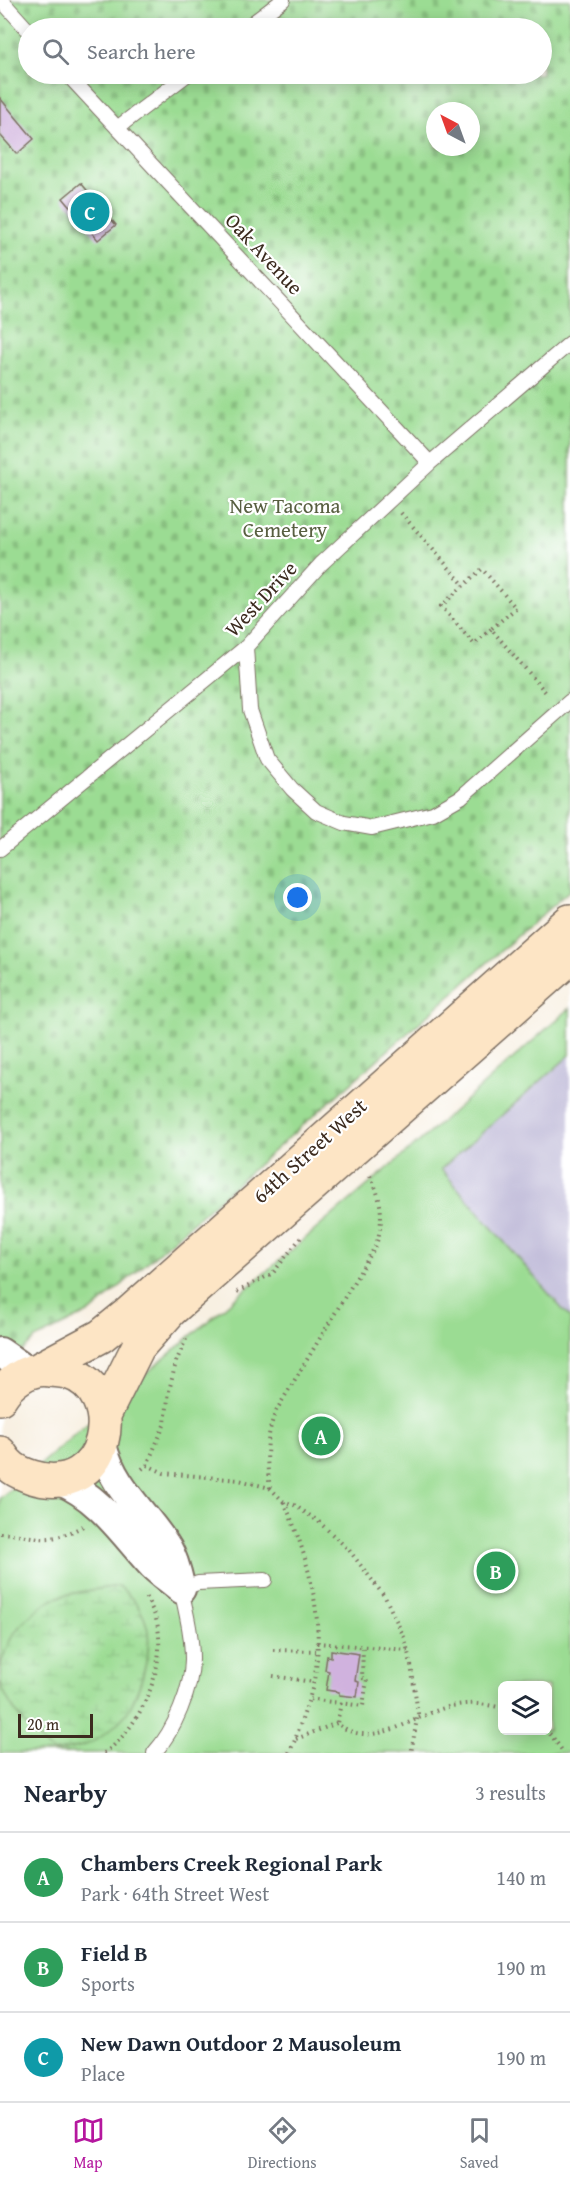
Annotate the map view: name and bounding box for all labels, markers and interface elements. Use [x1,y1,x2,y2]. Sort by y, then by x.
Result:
search box [18,18,552,84]
icon: search [39,35,72,68]
text: Search here [87,35,196,67]
north arrow [426,102,480,156]
pin: C [70,190,110,234]
street label: Oak Avenue [218,206,311,302]
park label: New Tacoma Cemetery [229,490,341,545]
street label: West Drive [217,553,304,644]
your location [283,883,312,912]
street label: 64th Street West [246,1090,374,1210]
pin: A [302,1414,340,1458]
pin: B [476,1548,516,1594]
map controls [498,1681,552,1735]
button: layers [498,1681,552,1735]
scale bar [18,1711,93,1738]
text: 20 m [27,1712,59,1736]
text: Nearby [24,1773,107,1812]
text: 3 results [475,1778,546,1807]
text: Chambers Creek Regional Park [81,1847,382,1879]
text: A [37,1863,50,1892]
text: 140 m [496,1863,546,1892]
text: Park · 64th Street West [81,1879,269,1908]
text: Field B [81,1937,148,1969]
text: B [37,1953,50,1982]
text: 190 m [496,1953,546,1982]
text: Sports [81,1969,135,1998]
text: New Dawn Outdoor 2 Mausoleum [81,2027,401,2059]
text: C [38,2043,49,2072]
text: 190 m [496,2043,546,2072]
text: Place [81,2059,125,2088]
tab: Map [72,2114,105,2174]
tab: Directions [248,2114,317,2174]
tab: Saved [460,2114,498,2174]

